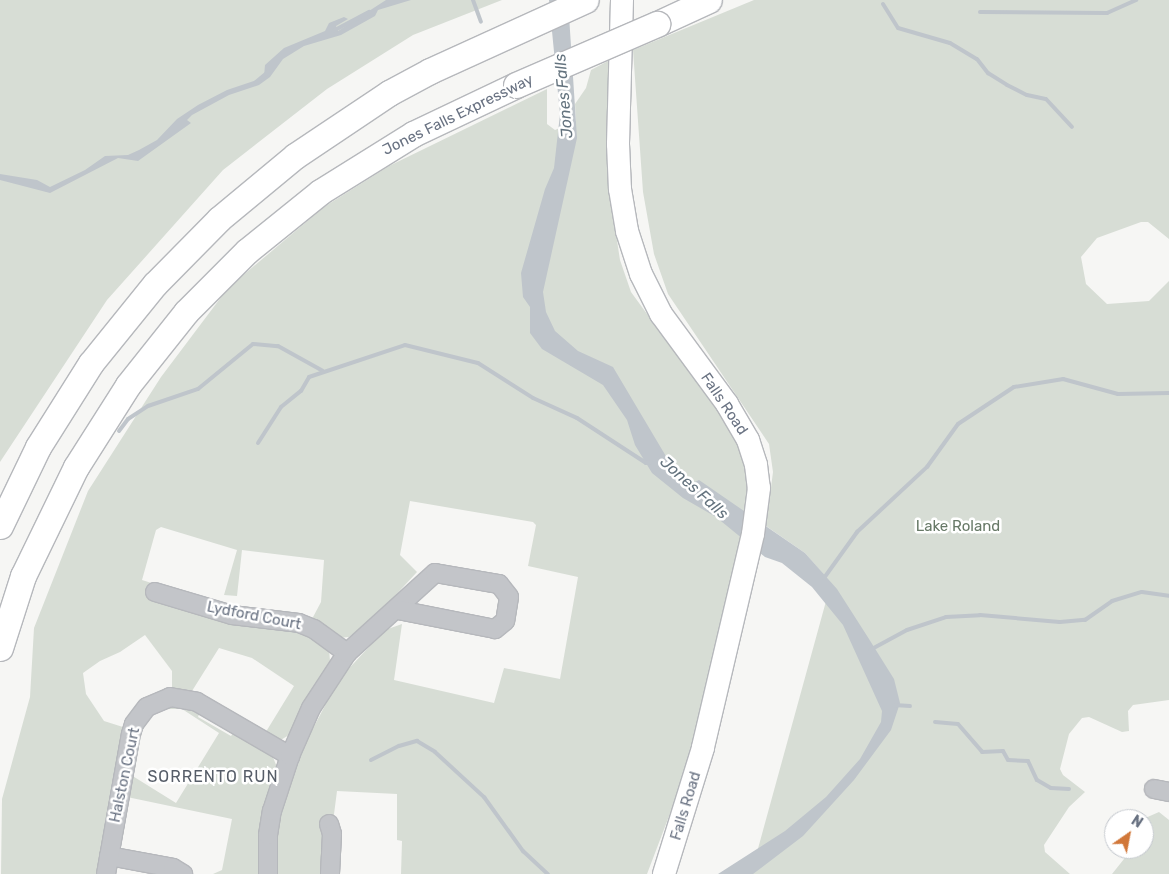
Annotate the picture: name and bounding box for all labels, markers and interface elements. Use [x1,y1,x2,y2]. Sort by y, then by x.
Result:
water label: Jones Falls [551,53,577,139]
street label: Jones Falls Expressway [380,71,536,159]
street label: Falls Road [697,370,751,438]
water label: Jones Falls [656,453,732,523]
park label: Lake Roland [916,518,1000,536]
street label: Lydford Court [205,598,303,634]
street label: Halston Court [106,726,144,824]
district label: SORRENTO RUN [146,767,280,787]
street label: Falls Road [667,770,705,842]
north arrow [1104,809,1154,859]
text: N [1128,812,1146,832]

